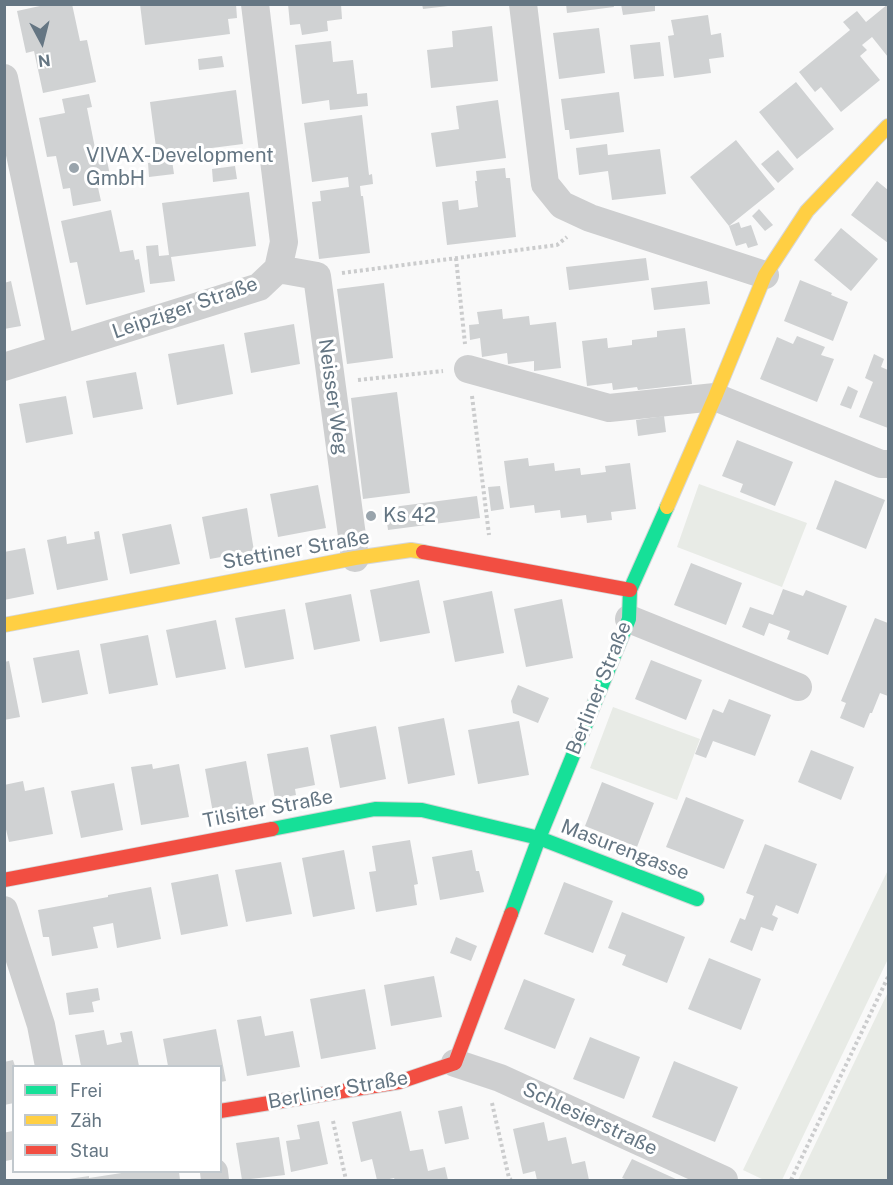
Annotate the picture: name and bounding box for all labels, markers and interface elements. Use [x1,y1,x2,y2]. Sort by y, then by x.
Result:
north arrow [12,12,72,72]
text: N [37,50,52,71]
place label: VIVAX-Development GmbH [86,144,274,191]
marker: VIVAX-Development GmbH [67,161,81,175]
street label: Leipziger Straße [109,272,261,344]
street label: Neisser Weg [313,337,353,457]
place label: Ks 42 [383,504,436,528]
marker: Ks 42 [364,509,378,523]
street label: Stettiner Straße [221,525,371,575]
street label: Berliner Straße [561,618,637,758]
street label: Tilsiter Straße [201,785,335,833]
street label: Masurengasse [557,814,693,886]
legend [12,1065,222,1173]
street label: Berliner Straße [266,1066,410,1114]
street label: Schlesierstraße [519,1077,661,1161]
text: Frei [70,1080,102,1101]
text: Zäh [70,1110,102,1131]
text: Stau [70,1140,109,1161]

